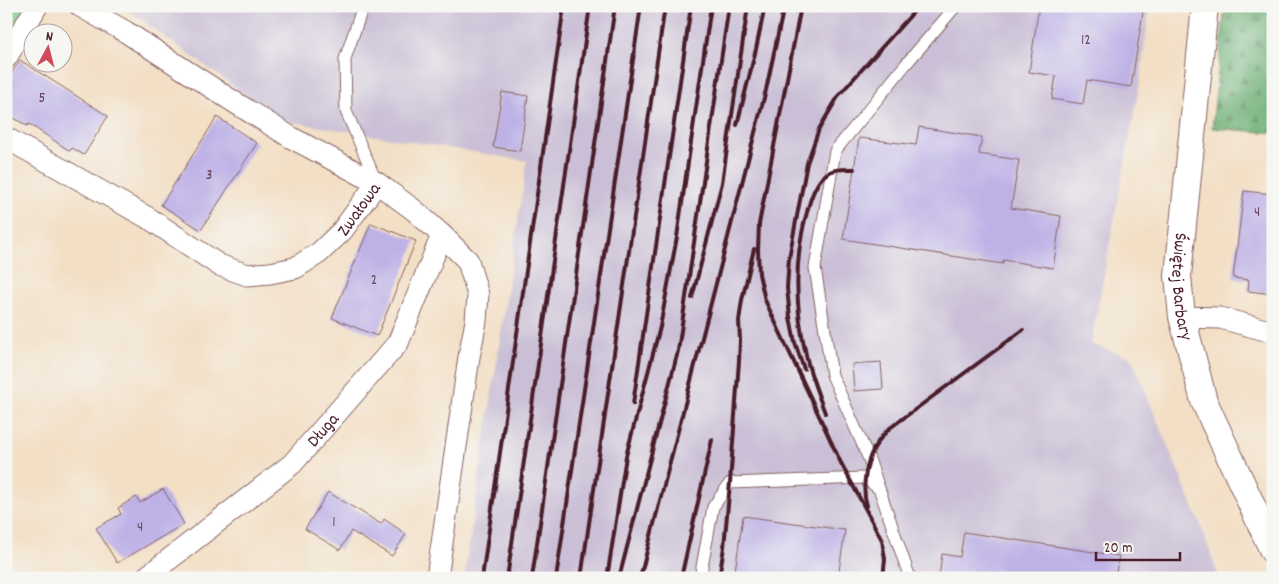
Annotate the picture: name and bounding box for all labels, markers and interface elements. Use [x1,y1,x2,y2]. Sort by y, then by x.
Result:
north arrow [22,22,72,72]
text: N [45,27,54,47]
house number: 12 [1081,30,1091,52]
house number: 5 [39,88,46,110]
house number: 3 [206,165,212,187]
street label: Zwałowa [332,178,388,242]
house number: 4 [1254,202,1260,224]
street label: Świętej Barbary [1163,232,1198,344]
house number: 2 [371,270,377,292]
street label: Długa [302,408,346,454]
house number: 1 [332,512,336,534]
house number: 4 [137,517,143,539]
scale bar [1096,529,1180,561]
text: 20 m [1104,538,1132,560]

